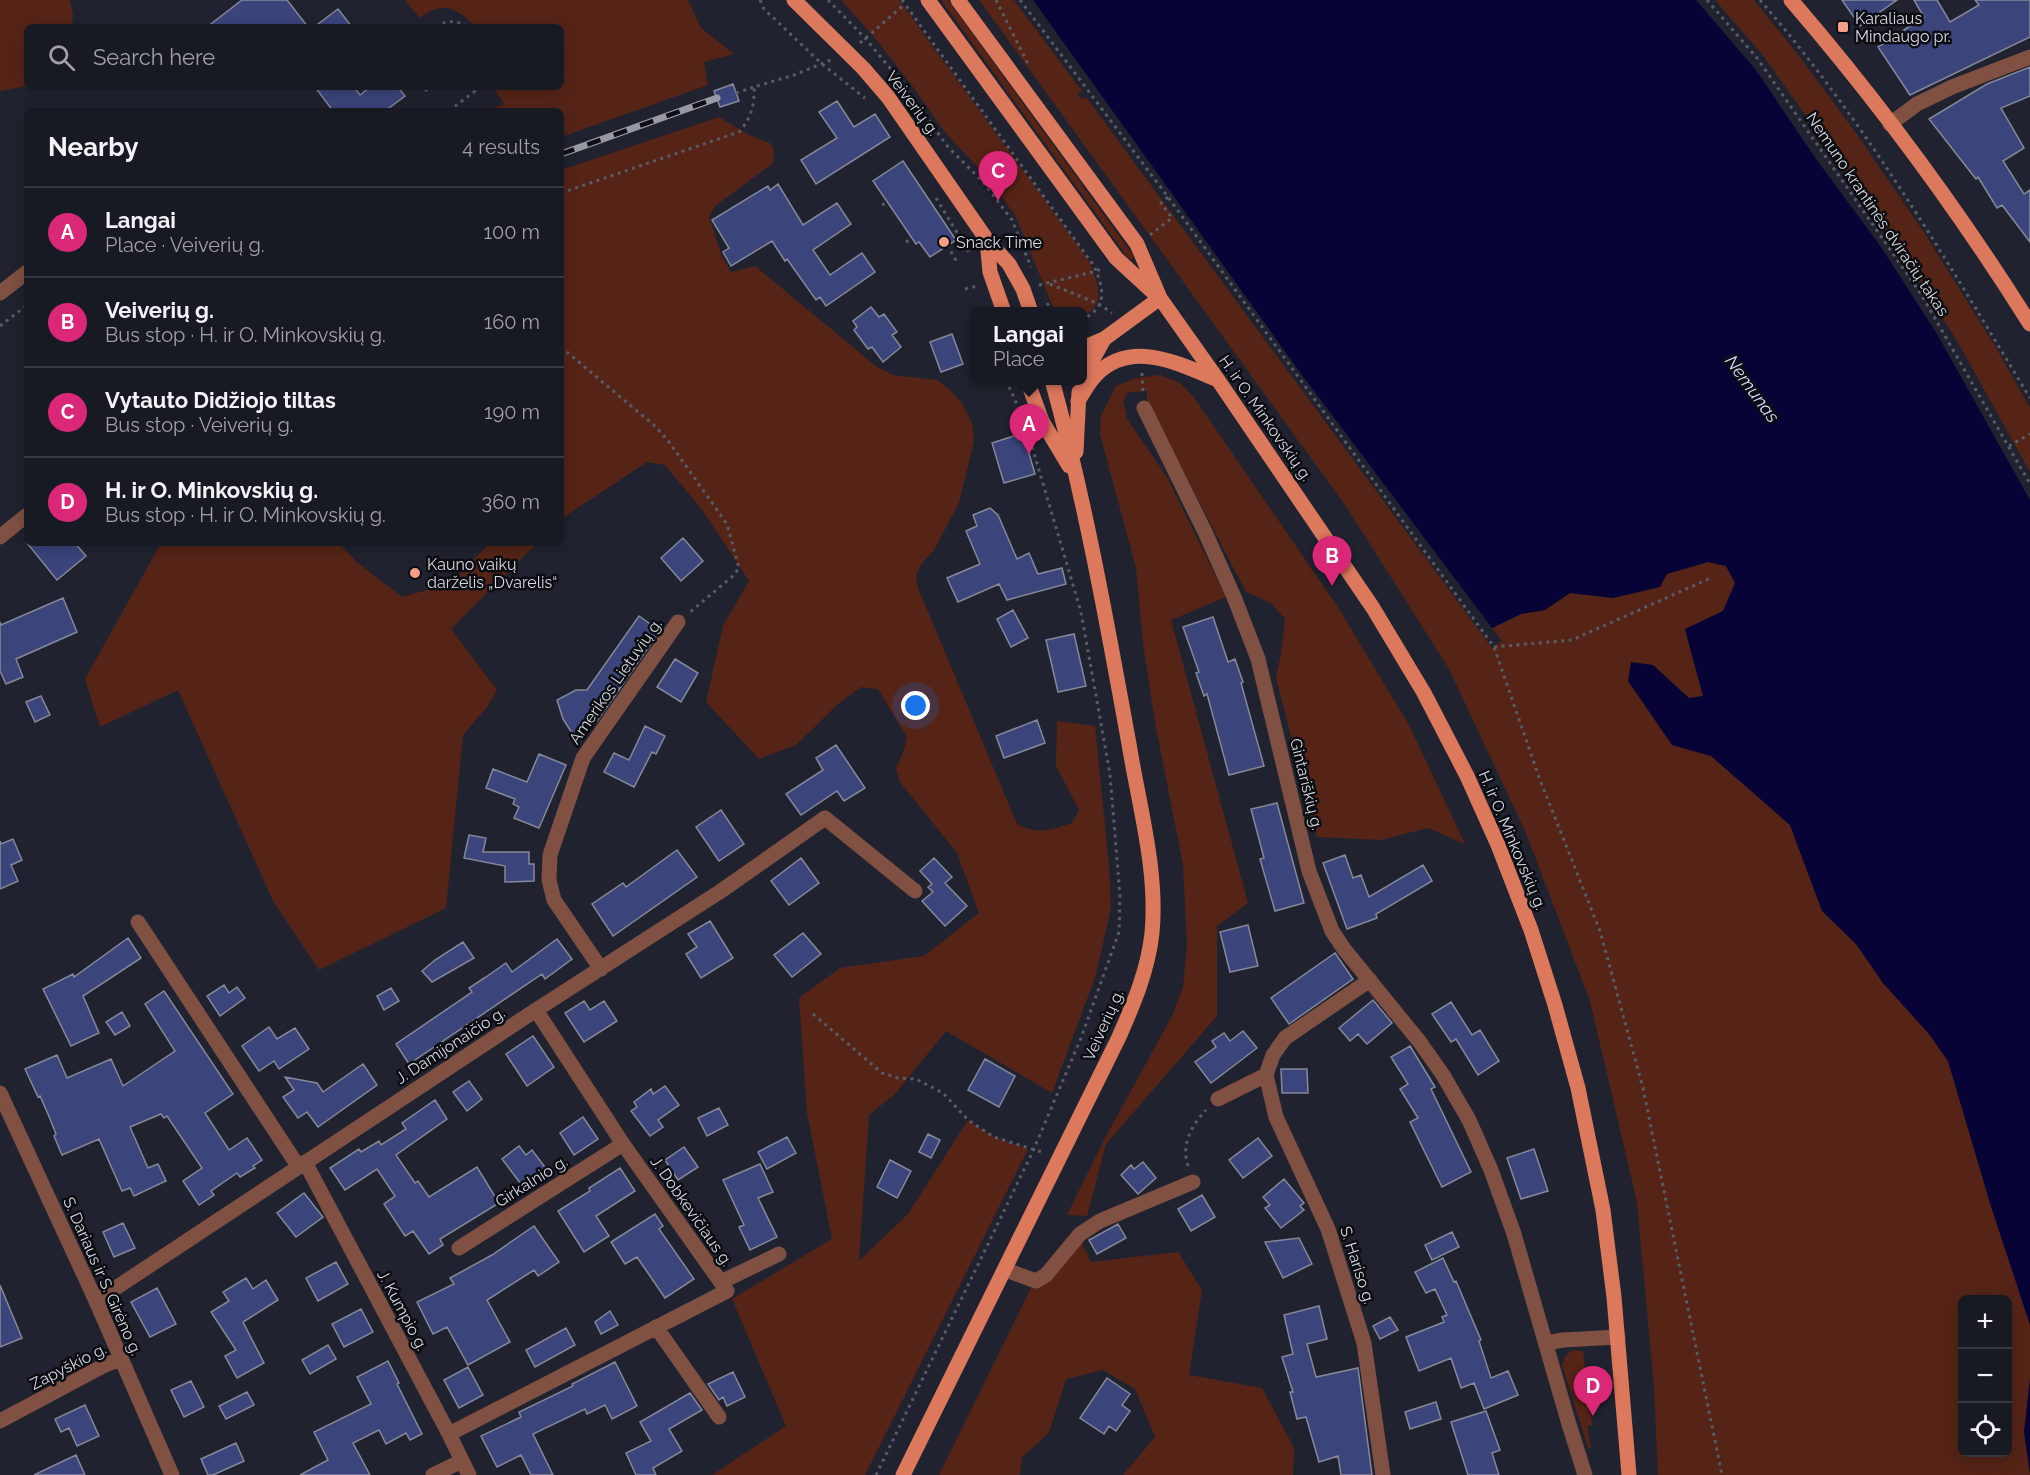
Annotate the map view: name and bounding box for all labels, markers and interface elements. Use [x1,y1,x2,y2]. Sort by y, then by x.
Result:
place label: Karaliaus Mindaugo pr. [1855,9,1950,46]
marker: Karaliaus Mindaugo pr. [1836,20,1850,34]
search box [24,24,564,90]
icon: search [45,41,78,74]
text: Search here [93,44,215,70]
street label: Veiverių g. [882,67,943,139]
street label: Nemuno krantinės dviračių takas [1802,109,1953,320]
text: Nearby [48,132,138,162]
text: 4 results [462,135,540,159]
pin: C [978,152,1018,201]
text: Langai [105,207,176,233]
text: A [61,220,74,244]
text: 100 m [483,220,540,244]
text: Place · Veiverių g. [105,233,265,257]
place label: Snack Time [956,233,1042,252]
marker: Snack Time [937,235,951,249]
text: Veiverių g. [105,297,214,323]
popup [970,307,1087,385]
text: B [61,310,74,334]
text: 160 m [484,310,540,334]
text: Langai [993,321,1064,347]
text: Bus stop · H. ir O. Minkovskių g. [105,323,386,347]
text: Place [993,347,1044,371]
water label: Nemunas [1721,351,1784,427]
street label: H. ir O. Minkovskių g. [1215,352,1316,485]
text: Vytauto Didžiojo tiltas [105,387,336,413]
text: C [61,400,74,424]
text: 190 m [484,400,540,424]
pin: A [1010,404,1048,454]
text: Bus stop · Veiverių g. [105,413,294,437]
text: H. ir O. Minkovskių g. [105,477,318,503]
text: D [60,490,75,514]
text: 360 m [482,490,540,514]
text: Bus stop · H. ir O. Minkovskių g. [105,503,386,527]
pin: B [1312,536,1352,586]
place label: Kauno vaikų darželis „Dvarelis“ [427,555,557,592]
marker: Kauno vaikų darželis „Dvarelis“ [408,566,422,580]
street label: Amerikos Lietuvių g. [565,615,666,748]
your location [901,691,930,720]
street label: Gintariškių g. [1286,736,1327,832]
street label: H. ir O. Minkovskių g. [1475,768,1550,913]
street label: Veiverių g. [1079,987,1128,1064]
street label: J. Damijonaičio g. [392,1003,508,1088]
street label: Girkalnio g. [492,1152,571,1211]
street label: J. Dobkevičiaus g. [647,1153,737,1270]
street label: S. Dariaus ir S. Girėno g. [59,1194,146,1358]
street label: S. Hariso g. [1336,1224,1379,1306]
street label: J. Kumpio g. [373,1267,432,1354]
map controls [1958,1295,2012,1457]
button: + [1958,1295,2012,1349]
street label: Zapyškio g. [27,1339,110,1394]
button: − [1958,1349,2012,1403]
pin: D [1574,1366,1612,1416]
button: locate [1958,1403,2012,1457]

